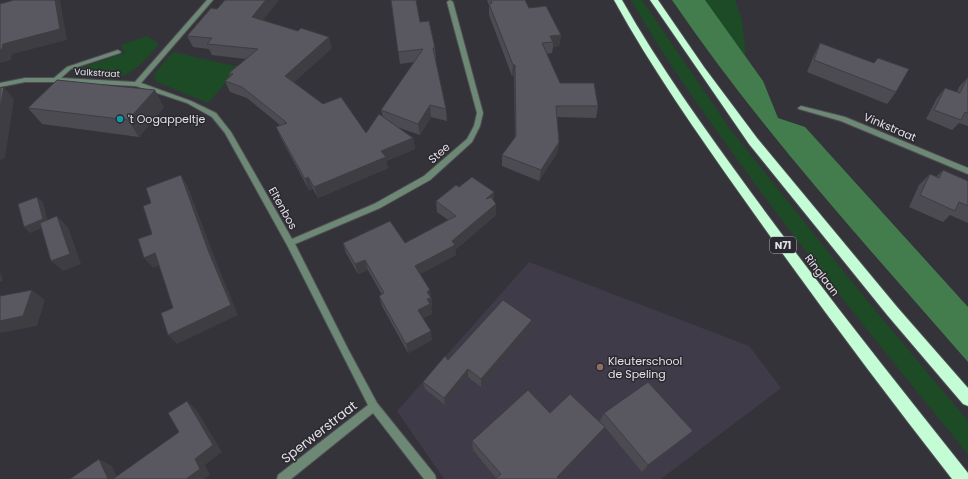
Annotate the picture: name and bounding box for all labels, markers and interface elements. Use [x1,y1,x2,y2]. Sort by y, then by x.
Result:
street label: Valkstraat [74,66,120,80]
street label: Vinkstraat [861,109,919,145]
place label: 't Oogappeltje [128,111,205,127]
marker: 't Oogappeltje [115,114,125,124]
street label: Stee [425,139,453,167]
street label: Eltenbos [265,184,301,232]
road number: N71 [770,237,796,253]
street label: Ringlaan [801,251,843,299]
place label: Kleuterschool de Speling [608,353,682,382]
marker: Kleuterschool de Speling [595,362,605,372]
street label: Sperwerstraat [277,396,361,468]

